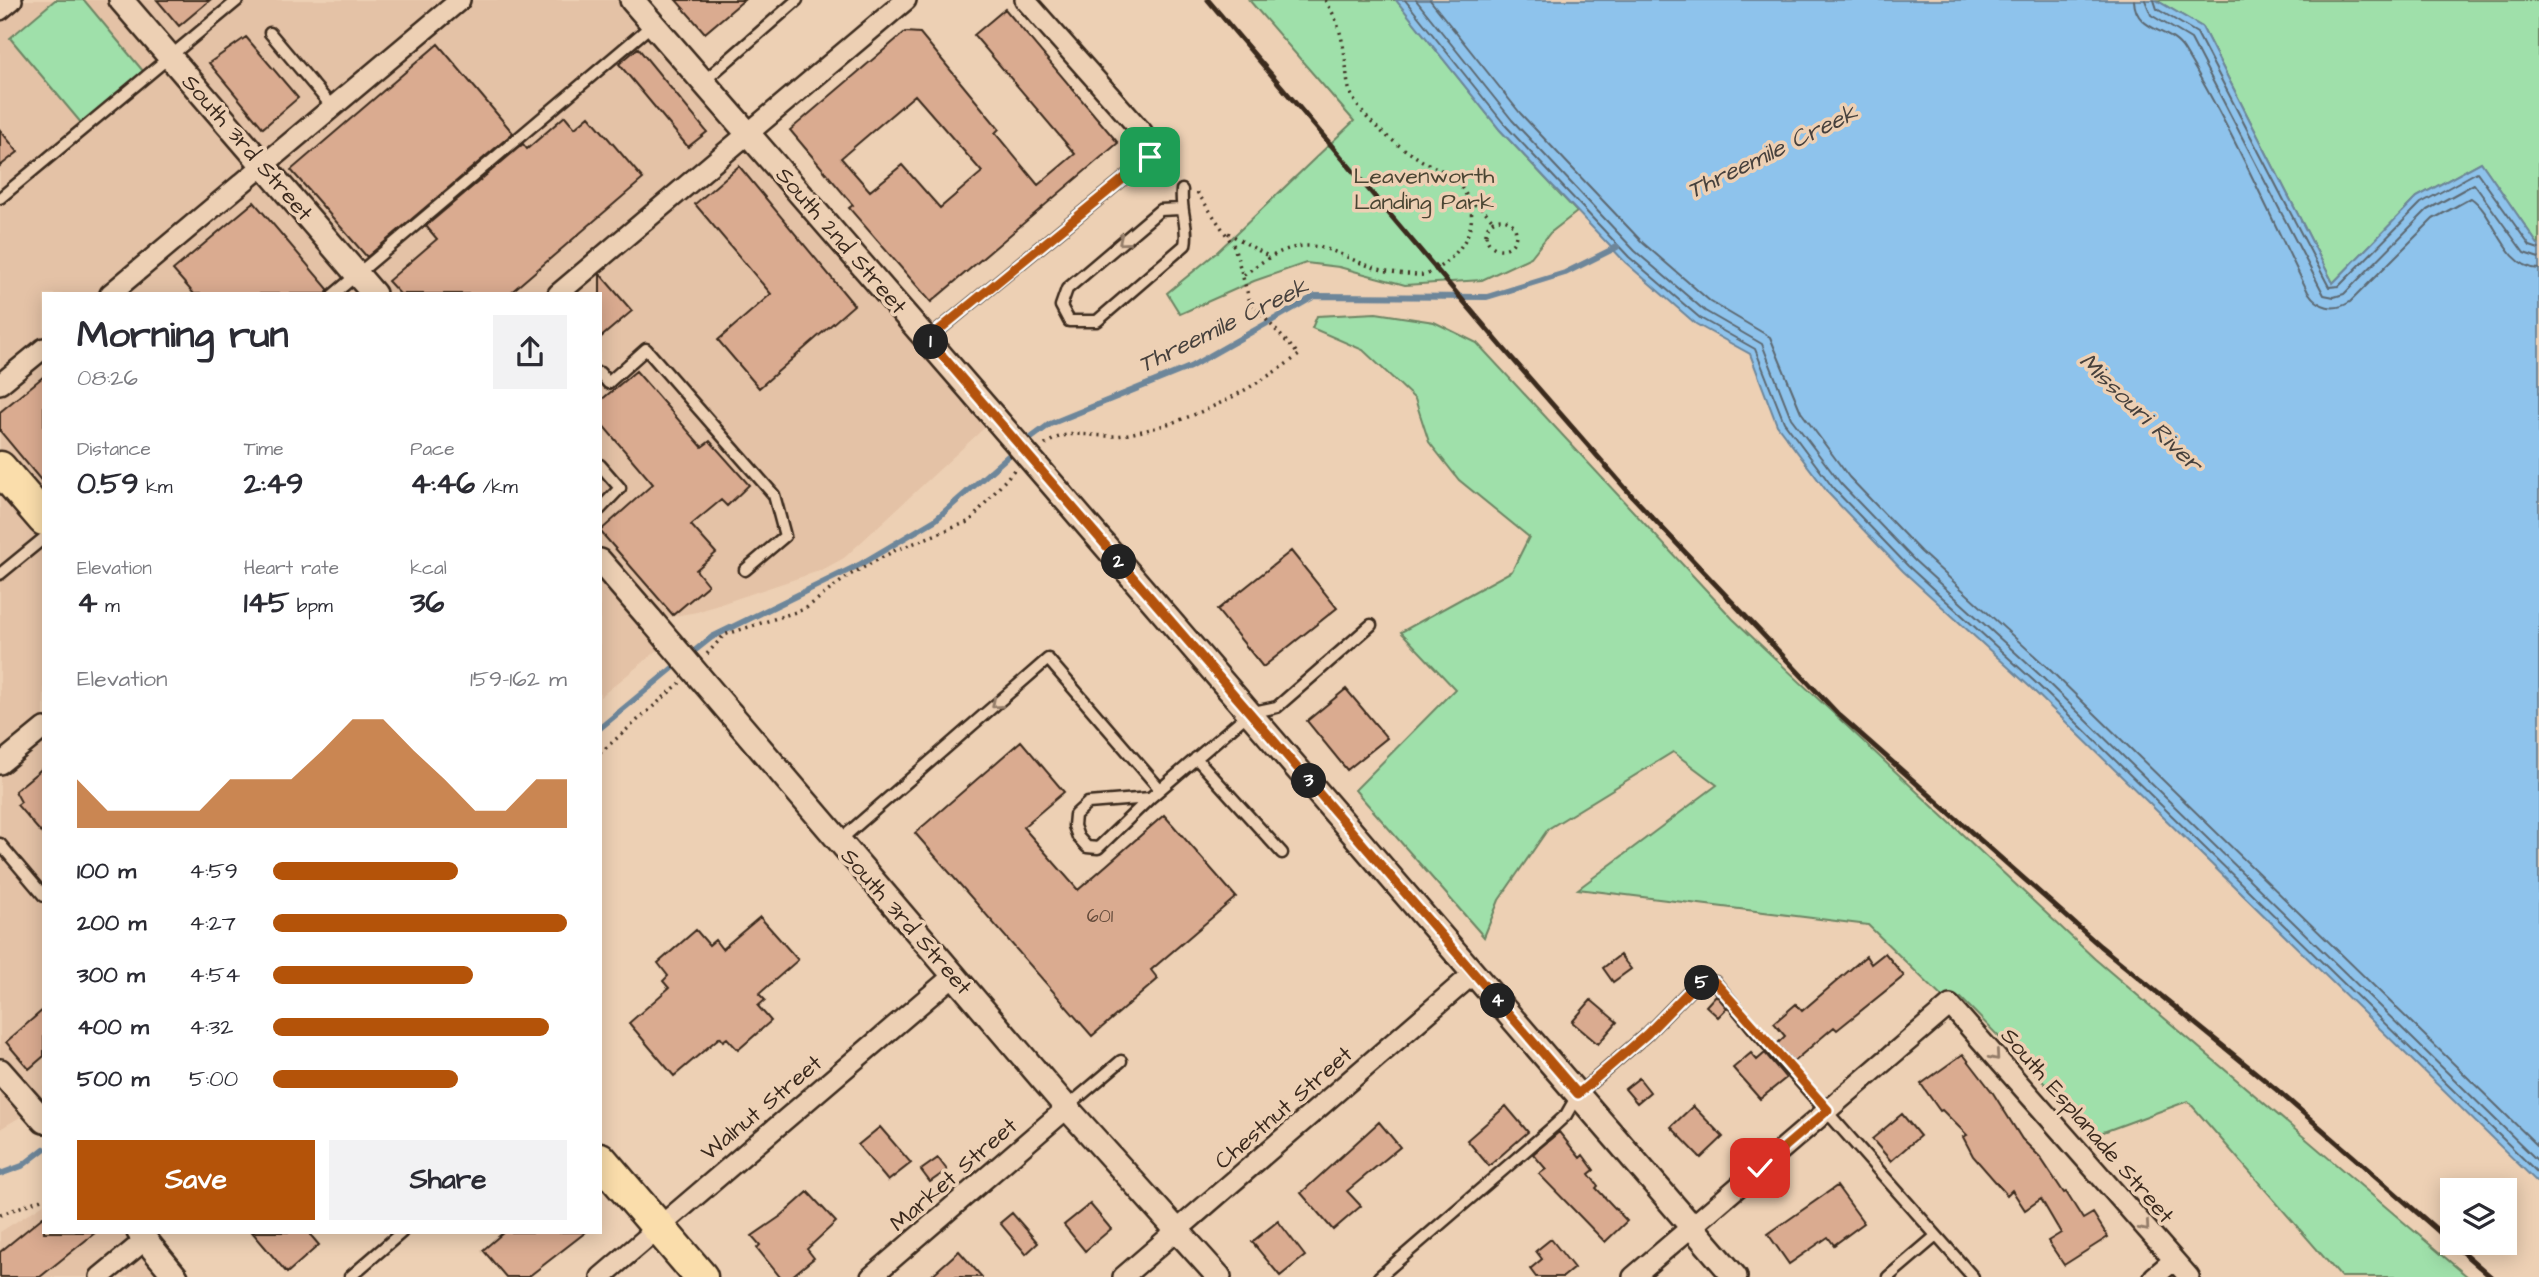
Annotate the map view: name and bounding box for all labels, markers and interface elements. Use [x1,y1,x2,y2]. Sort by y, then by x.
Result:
street label: South 3rd Street [174,67,321,229]
water label: Threemile Creek [1682,95,1864,208]
pin [1120,127,1180,187]
icon: arrive [1131,138,1169,176]
street label: South 2nd Street [768,160,915,322]
park label: Leavenworth Landing Park [1354,160,1495,219]
one-way arrow [1119,233,1132,245]
water label: Threemile Creek [1133,269,1315,382]
text: Morning run [77,310,289,362]
button: share [493,315,567,389]
pin: 1 [914,324,948,360]
text: 1 [929,328,932,355]
water label: Missouri River [2071,345,2211,482]
text: 08:26 [77,362,138,394]
text: Distance [77,436,151,463]
text: Time [244,436,283,463]
text: Pace [410,436,454,463]
text: 0.59 [77,463,138,505]
text: 2:49 [244,463,303,505]
text: 4:46 [410,463,475,505]
text: km [138,474,173,501]
text: /km [475,474,518,501]
pin: 2 [1102,544,1136,580]
text: 2 [1113,548,1124,575]
text: Elevation [77,555,152,582]
text: Heart rate [244,555,339,582]
text: kcal [410,555,447,582]
text: 4 [77,582,97,624]
text: 145 [244,582,289,624]
text: 36 [410,582,444,624]
text: m [97,593,120,620]
text: bpm [289,593,333,620]
text: Elevation [77,663,168,695]
text: 159–162 m [470,663,567,695]
one-way arrow [991,696,1004,708]
pin: 3 [1292,764,1326,798]
text: 3 [1304,767,1313,794]
street label: South 3rd Street [833,841,980,1003]
text: 100 m [77,855,136,887]
text: 4:59 [189,855,238,887]
house number: 601 [1087,903,1114,930]
text: 200 m [77,907,146,939]
text: 4:27 [189,907,236,939]
text: 300 m [77,959,145,991]
text: 4:54 [189,959,240,991]
pin: 5 [1684,965,1720,1000]
text: 5 [1695,969,1708,996]
pin: 4 [1480,984,1516,1018]
text: 4 [1491,987,1504,1014]
text: 400 m [77,1011,149,1043]
text: 4:32 [189,1011,233,1043]
street label: South Esplanade Street [1993,1021,2182,1231]
street label: Chestnut Street [1208,1038,1360,1177]
street label: Walnut Street [694,1047,830,1168]
one-way arrow [1987,1048,1999,1061]
text: 500 m [77,1063,149,1095]
text: 5:00 [189,1063,238,1095]
street label: Market Street [883,1110,1025,1239]
pin [1730,1138,1790,1198]
button: Save [77,1140,315,1220]
button: Share [329,1140,567,1220]
icon: check [1741,1149,1779,1187]
map controls [2440,1178,2517,1255]
button: layers [2440,1178,2517,1255]
one-way arrow [2137,1219,2149,1232]

